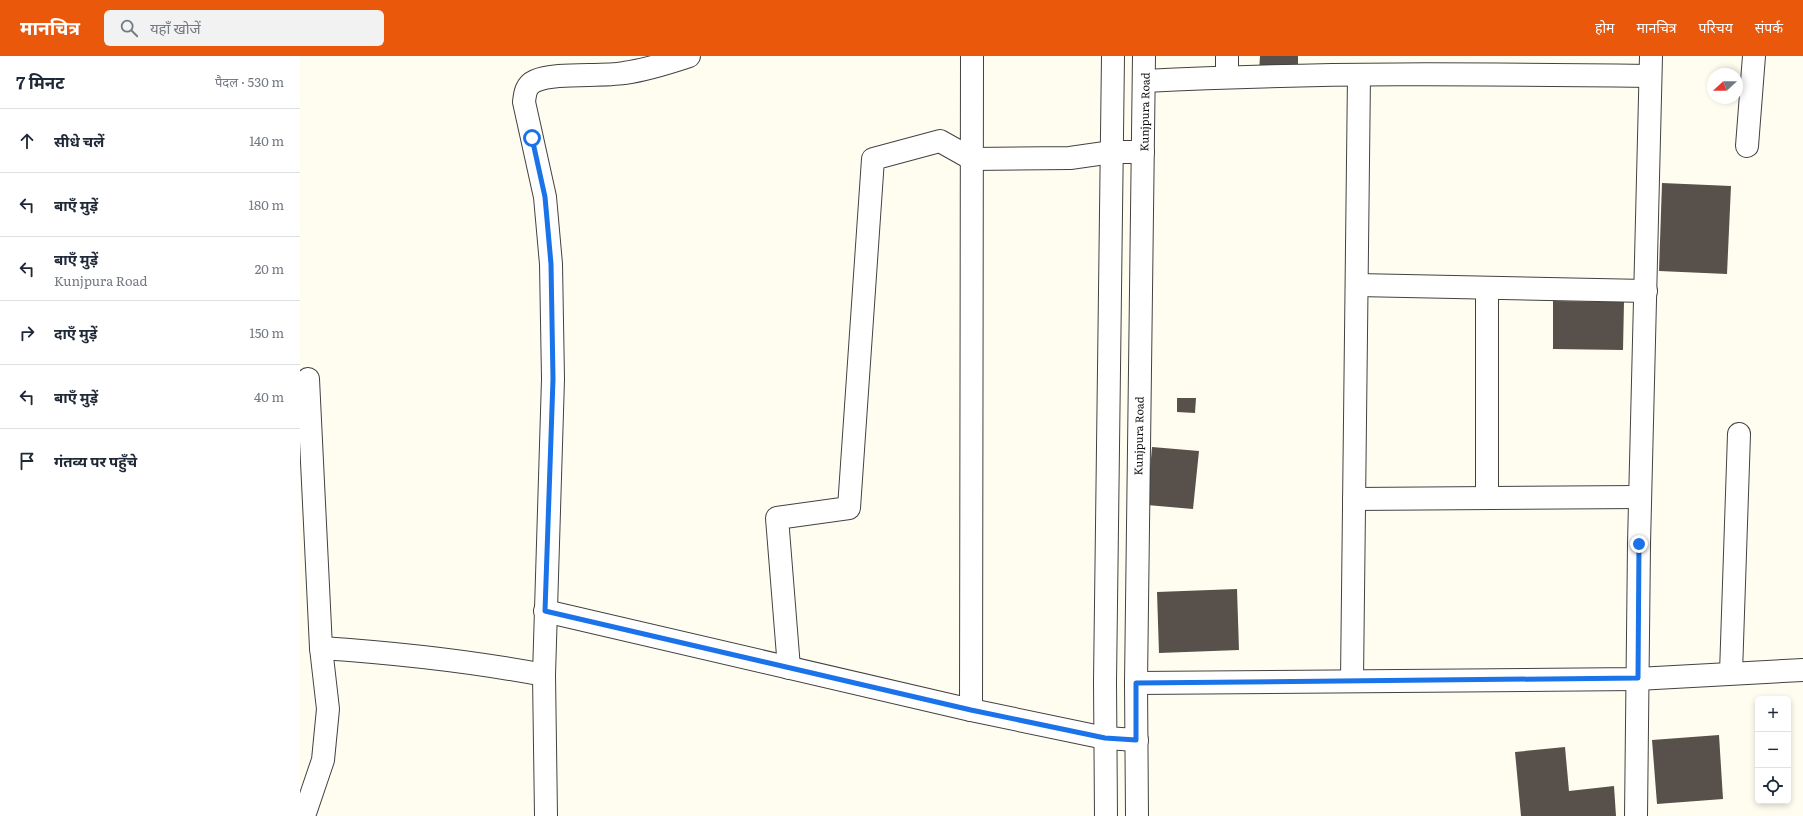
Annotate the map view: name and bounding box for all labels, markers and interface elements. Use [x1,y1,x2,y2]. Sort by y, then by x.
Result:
search box [104,10,384,46]
text: मानचित्र [20,13,80,41]
text: यहाँ खोजें [150,16,201,39]
icon: search [118,17,140,39]
text: होम [1595,17,1614,37]
text: मानचित्र [1636,17,1677,37]
text: परिचय [1699,17,1733,37]
text: संपर्क [1755,17,1783,37]
north arrow [1707,68,1743,104]
text: 7 मिनट [16,69,64,94]
text: पैदल · 530 m [215,72,284,91]
street label: Kunjpura Road [1135,72,1153,152]
text: सीधे चलें [54,129,104,152]
route start [523,129,541,147]
icon: ahead [16,130,38,152]
text: 140 m [249,131,284,150]
text: बाएँ मुड़ें [54,193,98,216]
icon: left [16,194,38,216]
text: 180 m [249,195,284,214]
text: बाएँ मुड़ें [54,247,98,270]
icon: left [16,258,38,280]
text: 20 m [255,259,284,278]
text: Kunjpura Road [54,271,147,290]
text: दाएँ मुड़ें [54,321,97,344]
icon: right [16,322,38,344]
text: 150 m [249,323,284,342]
text: बाएँ मुड़ें [54,385,98,408]
icon: left [16,386,38,408]
text: 40 m [254,387,284,406]
street label: Kunjpura Road [1129,396,1147,476]
text: गंतव्य पर पहुँचे [54,449,137,472]
icon: arrive [16,450,38,472]
route end [1630,535,1648,553]
map controls [1755,696,1791,804]
button: + [1755,696,1791,732]
button: − [1755,732,1791,768]
button: locate [1755,768,1791,804]

